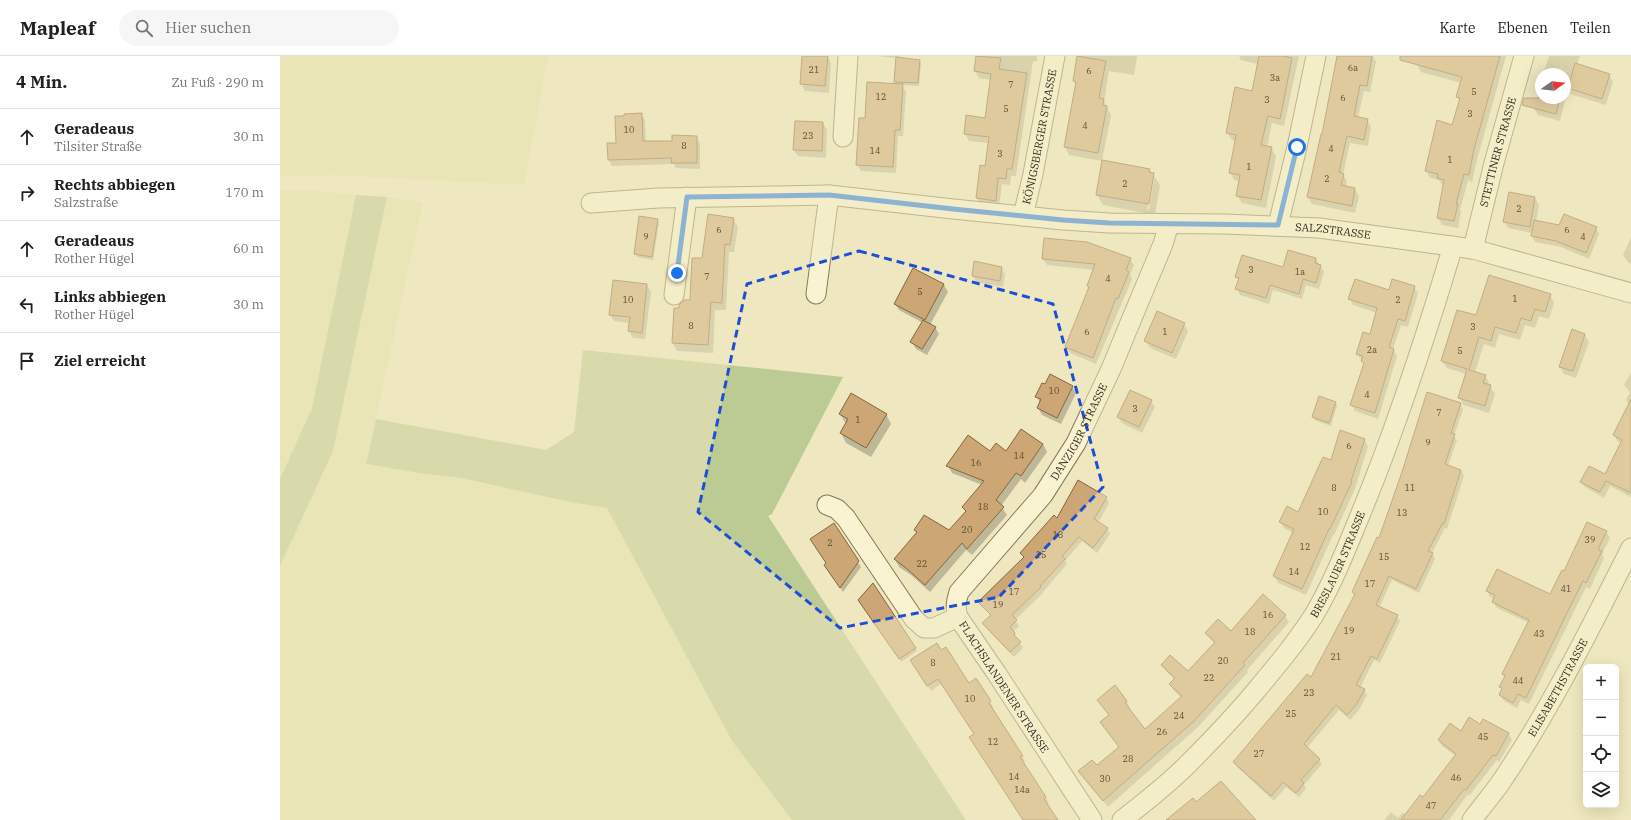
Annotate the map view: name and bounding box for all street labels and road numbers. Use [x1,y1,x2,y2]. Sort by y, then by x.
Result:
street label: KÖNIGSBERGER STRASSE [1019,68,1059,206]
street label: STETTINER STRASSE [1477,96,1519,208]
street label: SALZSTRASSE [1295,220,1372,242]
street label: DANZIGER STRASSE [1047,381,1110,483]
street label: BRESLAUER STRASSE [1307,509,1368,620]
street label: FLACHSLANDENER STRASSE [956,618,1052,756]
street label: ELISABETHSTRASSE [1525,636,1591,739]

